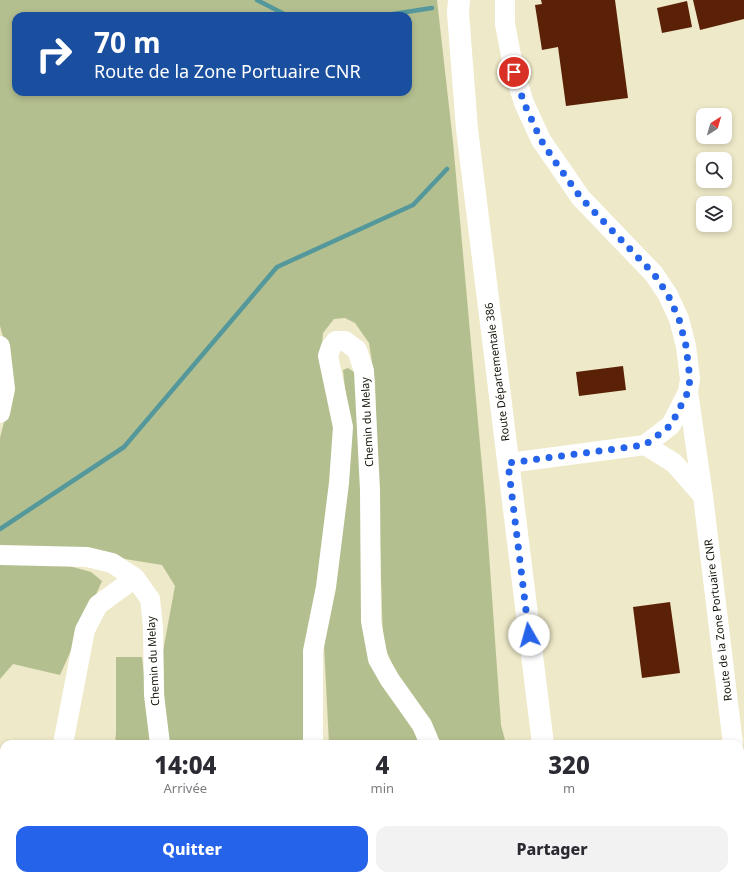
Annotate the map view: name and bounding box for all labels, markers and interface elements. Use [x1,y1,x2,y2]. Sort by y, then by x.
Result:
text: 70 m [94,23,161,61]
icon: right [28,28,80,80]
pin [497,55,531,89]
text: Route de la Zone Portuaire CNR [94,59,361,83]
icon: arrive [503,61,525,83]
north arrow [696,108,732,144]
map controls [696,108,732,232]
button: search [696,152,732,188]
button: layers [696,196,732,232]
street label: Route Départementale 386 [481,302,512,442]
street label: Chemin du Melay [357,376,376,467]
street label: Route de la Zone Portuaire CNR [700,538,735,702]
position arrow [508,614,550,656]
street label: Chemin du Melay [143,615,162,706]
text: 14:04 [154,748,216,781]
text: 4 [375,748,389,781]
text: 320 [548,748,590,781]
text: Arrivée [163,779,207,797]
text: min [371,779,394,797]
text: m [563,779,575,797]
button: Quitter [16,826,368,872]
button: Partager [376,826,728,872]

